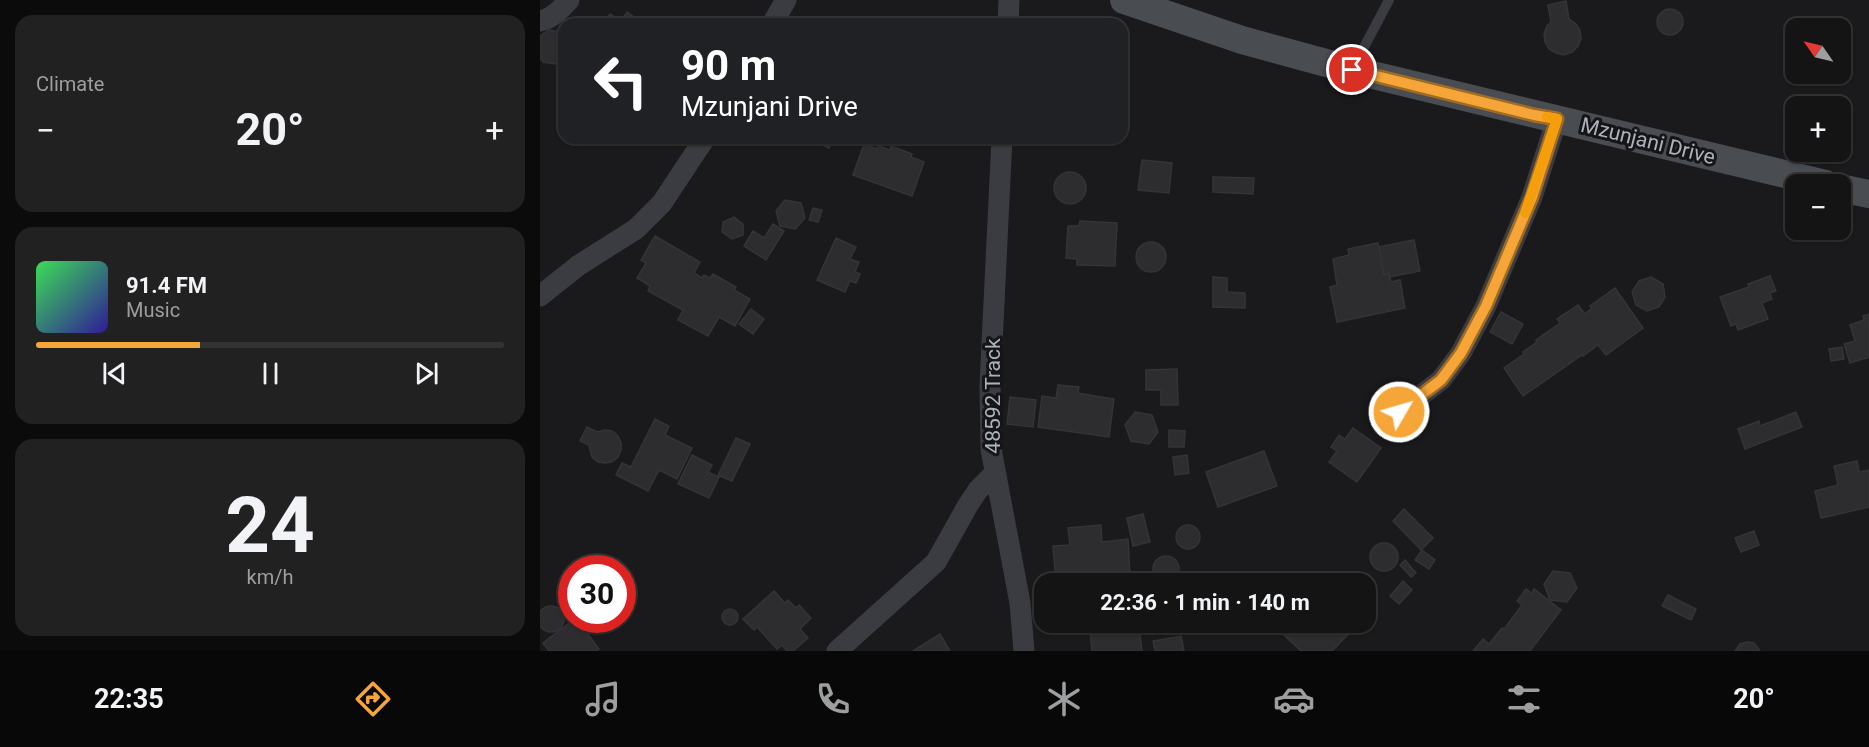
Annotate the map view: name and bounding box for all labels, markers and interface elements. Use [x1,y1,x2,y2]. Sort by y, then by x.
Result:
north arrow [1785,18,1851,84]
map controls [1785,18,1851,240]
text: 90 m [681,41,776,90]
icon: left [582,42,660,120]
pin [1326,44,1377,95]
icon: arrive [1335,53,1368,86]
text: Climate [36,72,104,96]
text: Mzunjani Drive [681,91,858,123]
button: + [1785,96,1851,162]
text: 20° [235,103,305,156]
text: − [36,111,55,150]
text: + [485,111,504,150]
street label: Mzunjani Drive [1578,113,1718,169]
button: − [1785,174,1851,240]
text: 91.4 FM [126,273,207,298]
text: Music [126,298,180,322]
street label: 48592 Track [981,338,1005,454]
icon: previous [98,357,131,390]
icon: pause [254,357,287,390]
icon: next [410,357,443,390]
position arrow [1367,380,1431,444]
text: 24 [225,480,315,571]
speed limit sign: 30 [558,555,636,633]
text: km/h [247,565,293,589]
text: 22:36 · 1 min · 140 m [1100,590,1310,615]
icon: directions [352,678,394,720]
icon: music [582,678,624,720]
icon: phone [812,678,854,720]
icon: climate [1043,678,1085,720]
icon: car [1273,678,1315,720]
icon: filters [1503,678,1545,720]
text: 22:35 [94,683,164,715]
text: 20° [1733,683,1775,715]

